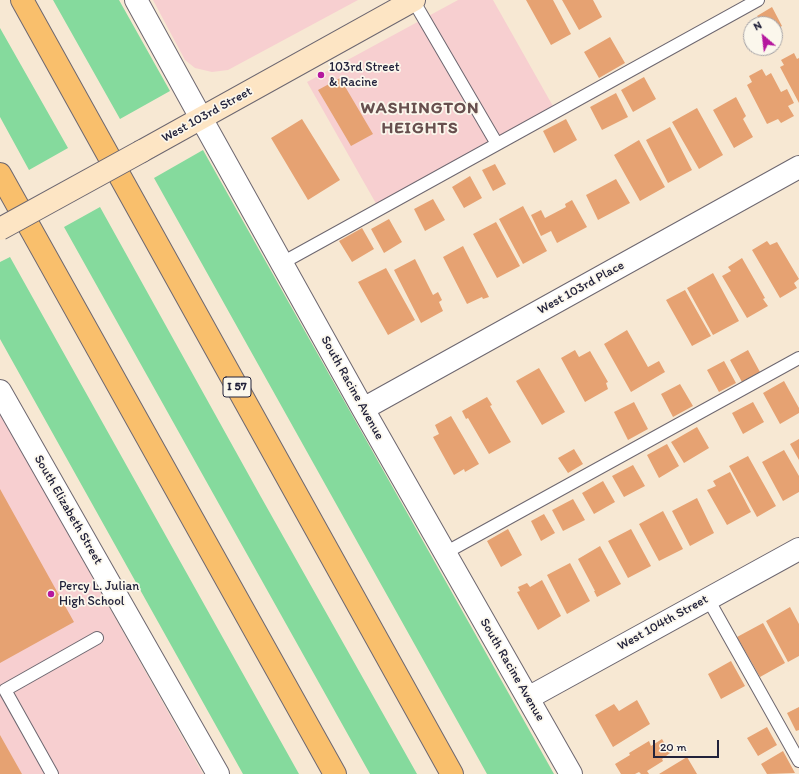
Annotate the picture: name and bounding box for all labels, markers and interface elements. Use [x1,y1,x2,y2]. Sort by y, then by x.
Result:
north arrow [743,16,783,56]
text: N [751,18,764,33]
place label: 103rd Street & Racine [329,60,400,91]
marker: 103rd Street & Racine [316,70,326,80]
street label: West 103rd Street [159,84,255,146]
district label: WASHINGTON HEIGHTS [361,99,479,139]
street label: West 103rd Place [535,258,627,318]
street label: South Racine Avenue [317,333,387,443]
road number: I 57 [223,377,251,397]
street label: South Elizabeth Street [30,452,106,568]
place label: Percy L. Julian High School [59,579,139,610]
marker: Percy L. Julian High School [46,589,56,599]
street label: West 104th Street [615,592,711,654]
street label: South Racine Avenue [476,616,548,724]
scale bar [655,732,721,758]
text: 20 m [660,740,687,754]

